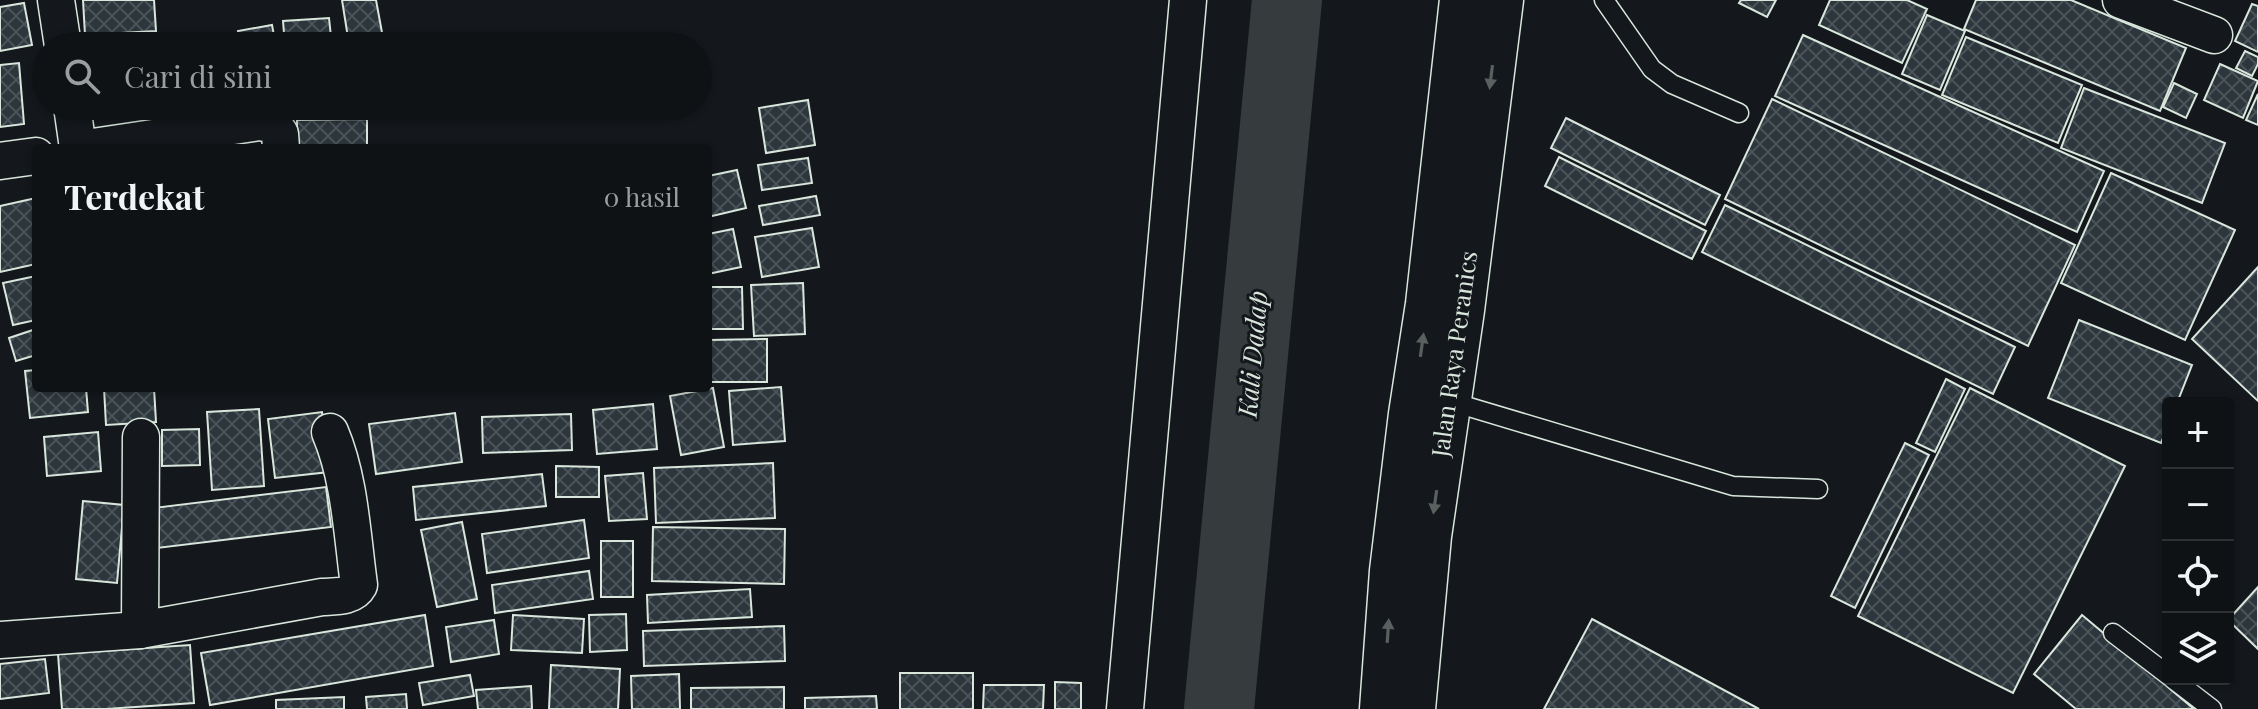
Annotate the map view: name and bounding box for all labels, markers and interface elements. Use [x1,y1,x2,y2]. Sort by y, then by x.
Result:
search box [32,32,712,120]
icon: search [60,54,104,98]
text: Cari di sini [124,56,272,96]
one-way arrow [1484,65,1497,90]
text: Terdekat [64,173,204,219]
text: 0 hasil [604,179,680,214]
street label: Jalan Raya Peranics [1423,249,1483,460]
water label: Kali Dadap [1228,289,1274,420]
one-way arrow [1416,333,1429,358]
map controls [2162,397,2234,685]
button: + [2162,397,2234,469]
button: − [2162,469,2234,541]
one-way arrow [1428,489,1441,514]
button: locate [2162,541,2234,613]
button: layers [2162,613,2234,685]
one-way arrow [1382,618,1395,643]

